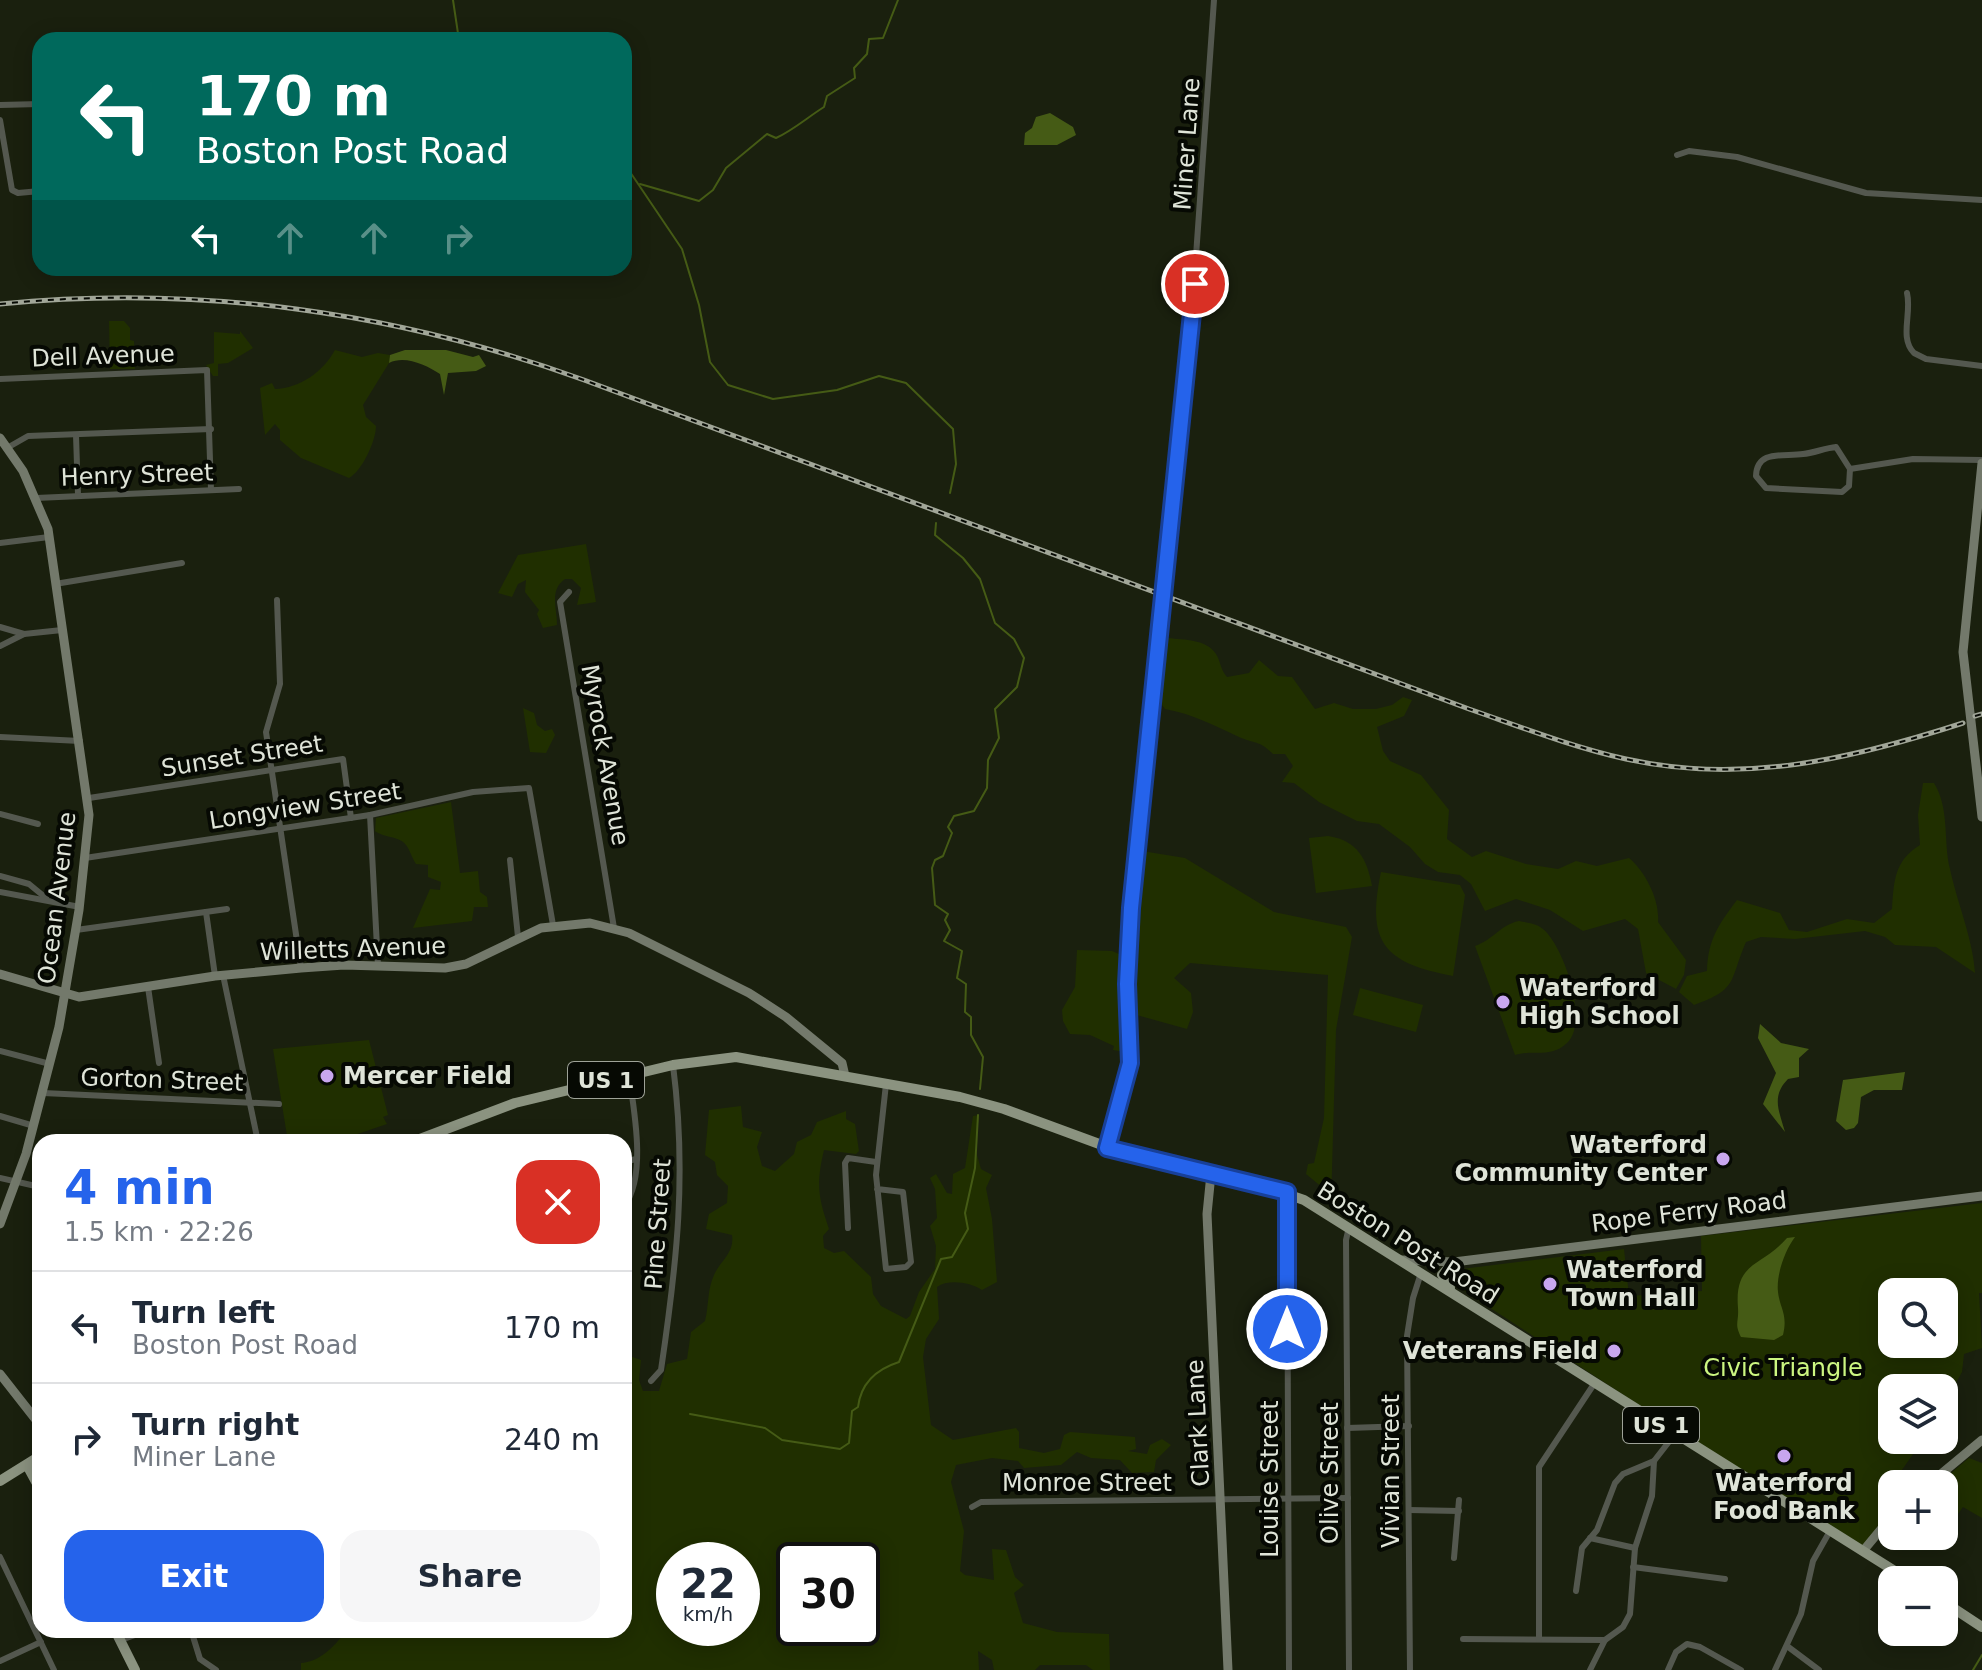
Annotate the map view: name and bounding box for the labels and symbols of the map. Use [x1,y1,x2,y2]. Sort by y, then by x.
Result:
street label: Miner Lane [1168,77,1206,211]
pin [1161,250,1229,318]
street label: Dell Avenue [31,340,175,372]
street label: Henry Street [60,458,214,492]
street label: Myrock Avenue [575,663,635,847]
street label: Sunset Street [159,729,325,783]
street label: Longview Street [207,777,403,835]
street label: Ocean Avenue [33,810,81,986]
street label: Willetts Avenue [260,932,446,966]
place label: Waterford High School [1519,974,1680,1030]
marker: Waterford High School [1494,993,1512,1011]
place label: Mercer Field [343,1062,512,1090]
road number: US 1 [568,1062,644,1098]
street label: Gorton Street [80,1063,244,1097]
marker: Mercer Field [318,1067,336,1085]
place label: Waterford Community Center [1454,1131,1707,1187]
marker: Waterford Community Center [1714,1150,1732,1168]
street label: Pine Street [639,1158,677,1290]
street label: Boston Post Road [1312,1176,1504,1310]
street label: Rope Ferry Road [1590,1186,1788,1238]
place label: Waterford Town Hall [1566,1256,1703,1312]
marker: Waterford Town Hall [1541,1275,1559,1293]
position arrow [1245,1287,1329,1371]
place label: Veterans Field [1403,1337,1598,1365]
marker: Veterans Field [1605,1342,1623,1360]
park label: Civic Triangle [1703,1354,1863,1382]
street label: Clark Lane [1181,1359,1215,1487]
street label: Vivian Street [1377,1394,1405,1548]
street label: Louise Street [1256,1400,1284,1558]
street label: Olive Street [1316,1402,1344,1544]
road number: US 1 [1623,1407,1699,1443]
marker: Waterford Food Bank [1775,1447,1793,1465]
street label: Monroe Street [1002,1469,1172,1497]
place label: Waterford Food Bank [1713,1469,1856,1525]
speed limit sign: 30 [776,1542,880,1646]

